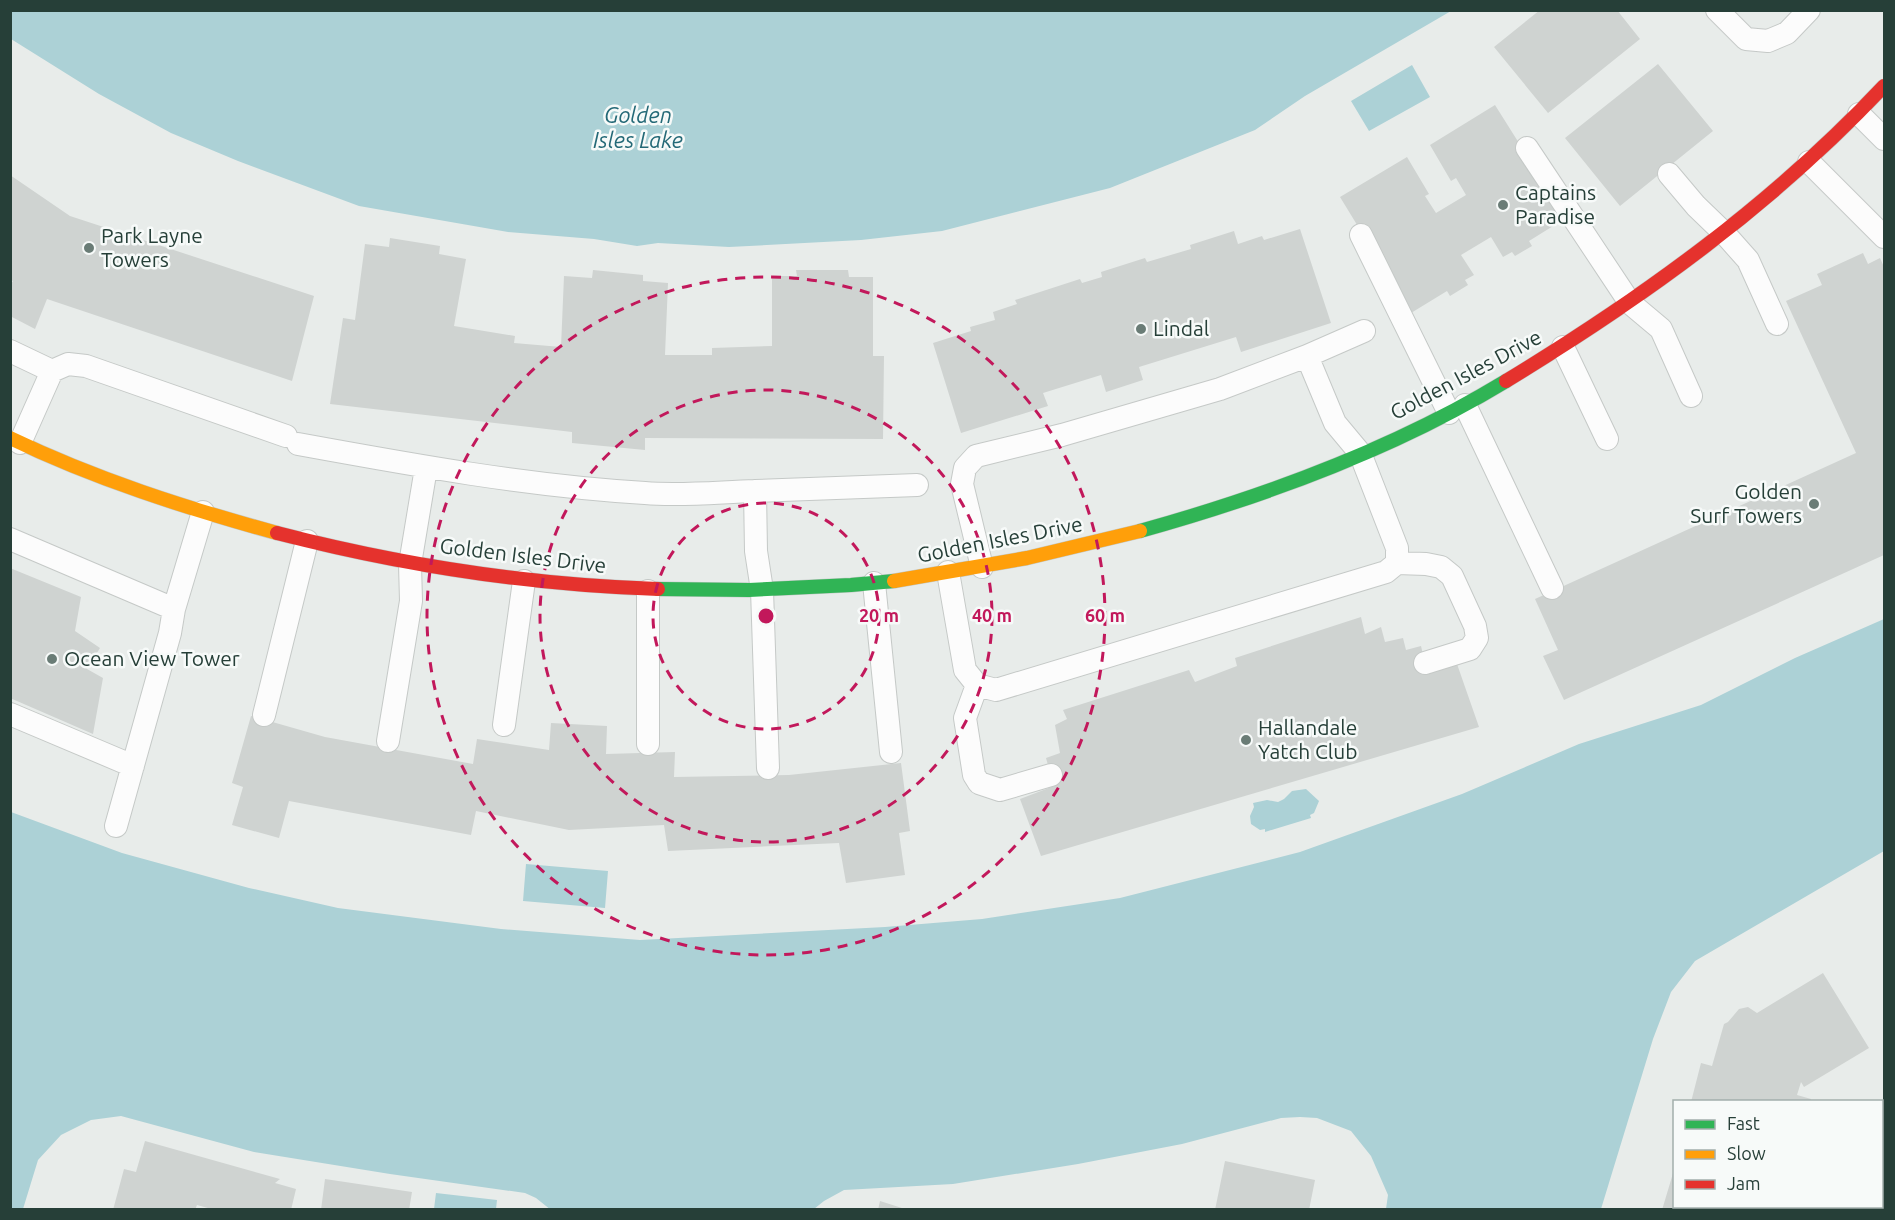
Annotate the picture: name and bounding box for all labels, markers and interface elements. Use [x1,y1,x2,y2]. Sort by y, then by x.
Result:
water label: Golden Isles Lake [593,102,683,152]
place label: Captains Paradise [1515,180,1596,228]
marker: Captains Paradise [1496,198,1510,212]
place label: Park Layne Towers [101,223,203,271]
marker: Park Layne Towers [82,241,96,255]
place label: Lindal [1153,316,1209,340]
marker: Lindal [1134,322,1148,336]
street label: Golden Isles Drive [1386,324,1545,424]
place label: Golden Surf Towers [1690,479,1802,527]
marker: Golden Surf Towers [1807,497,1821,511]
street label: Golden Isles Drive [915,511,1084,567]
street label: Golden Isles Drive [439,533,608,577]
text: 20 m [859,605,899,625]
text: 40 m [972,605,1012,625]
text: 60 m [1085,605,1125,625]
centre of rings [756,606,776,626]
place label: Ocean View Tower [64,646,240,670]
marker: Ocean View Tower [45,652,59,666]
place label: Hallandale Yatch Club [1258,715,1358,763]
marker: Hallandale Yatch Club [1239,733,1253,747]
legend [1673,1100,1883,1208]
text: Fast [1727,1113,1760,1133]
text: Slow [1727,1143,1766,1163]
text: Jam [1727,1173,1761,1193]

